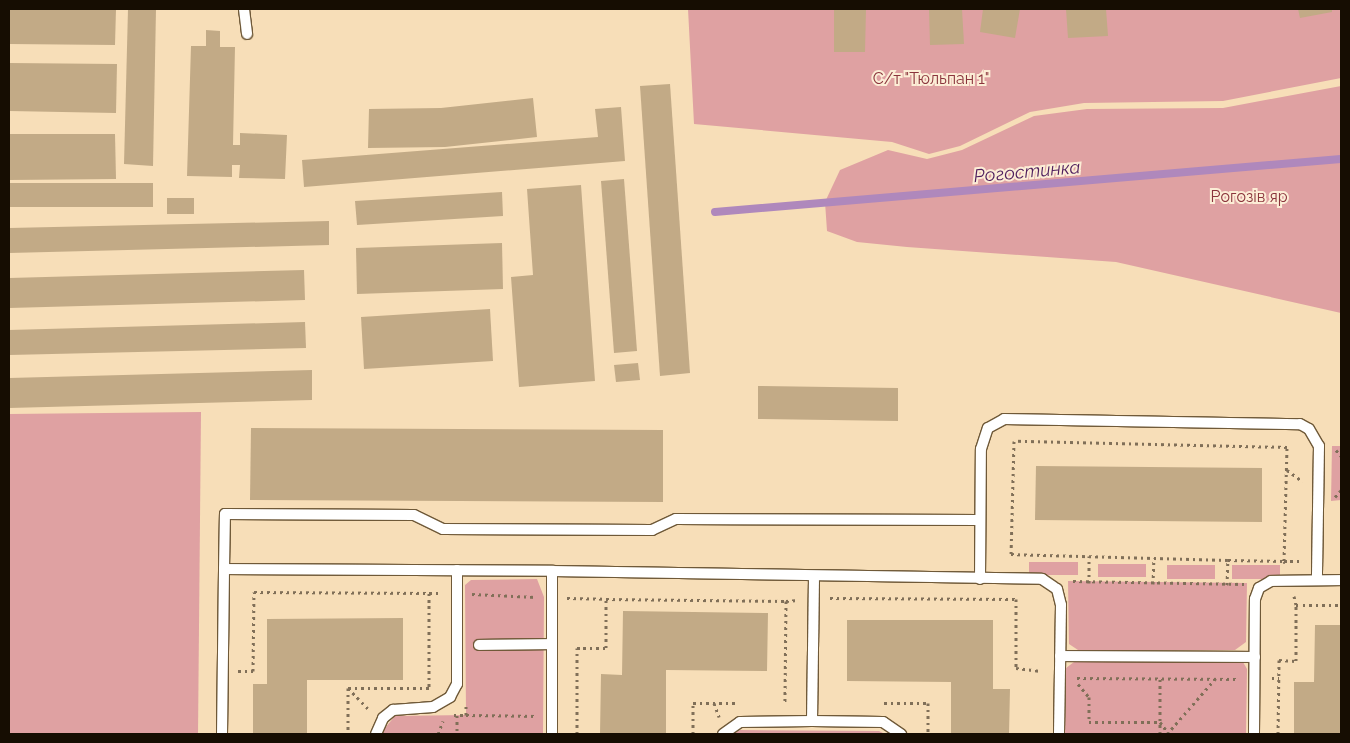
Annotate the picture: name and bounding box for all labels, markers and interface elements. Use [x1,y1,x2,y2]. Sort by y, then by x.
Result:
park label: С/т "Тюльпан 1" [873,69,989,89]
water label: Рогостинка [973,157,1081,187]
park label: Рогозів яр [1210,187,1288,207]

